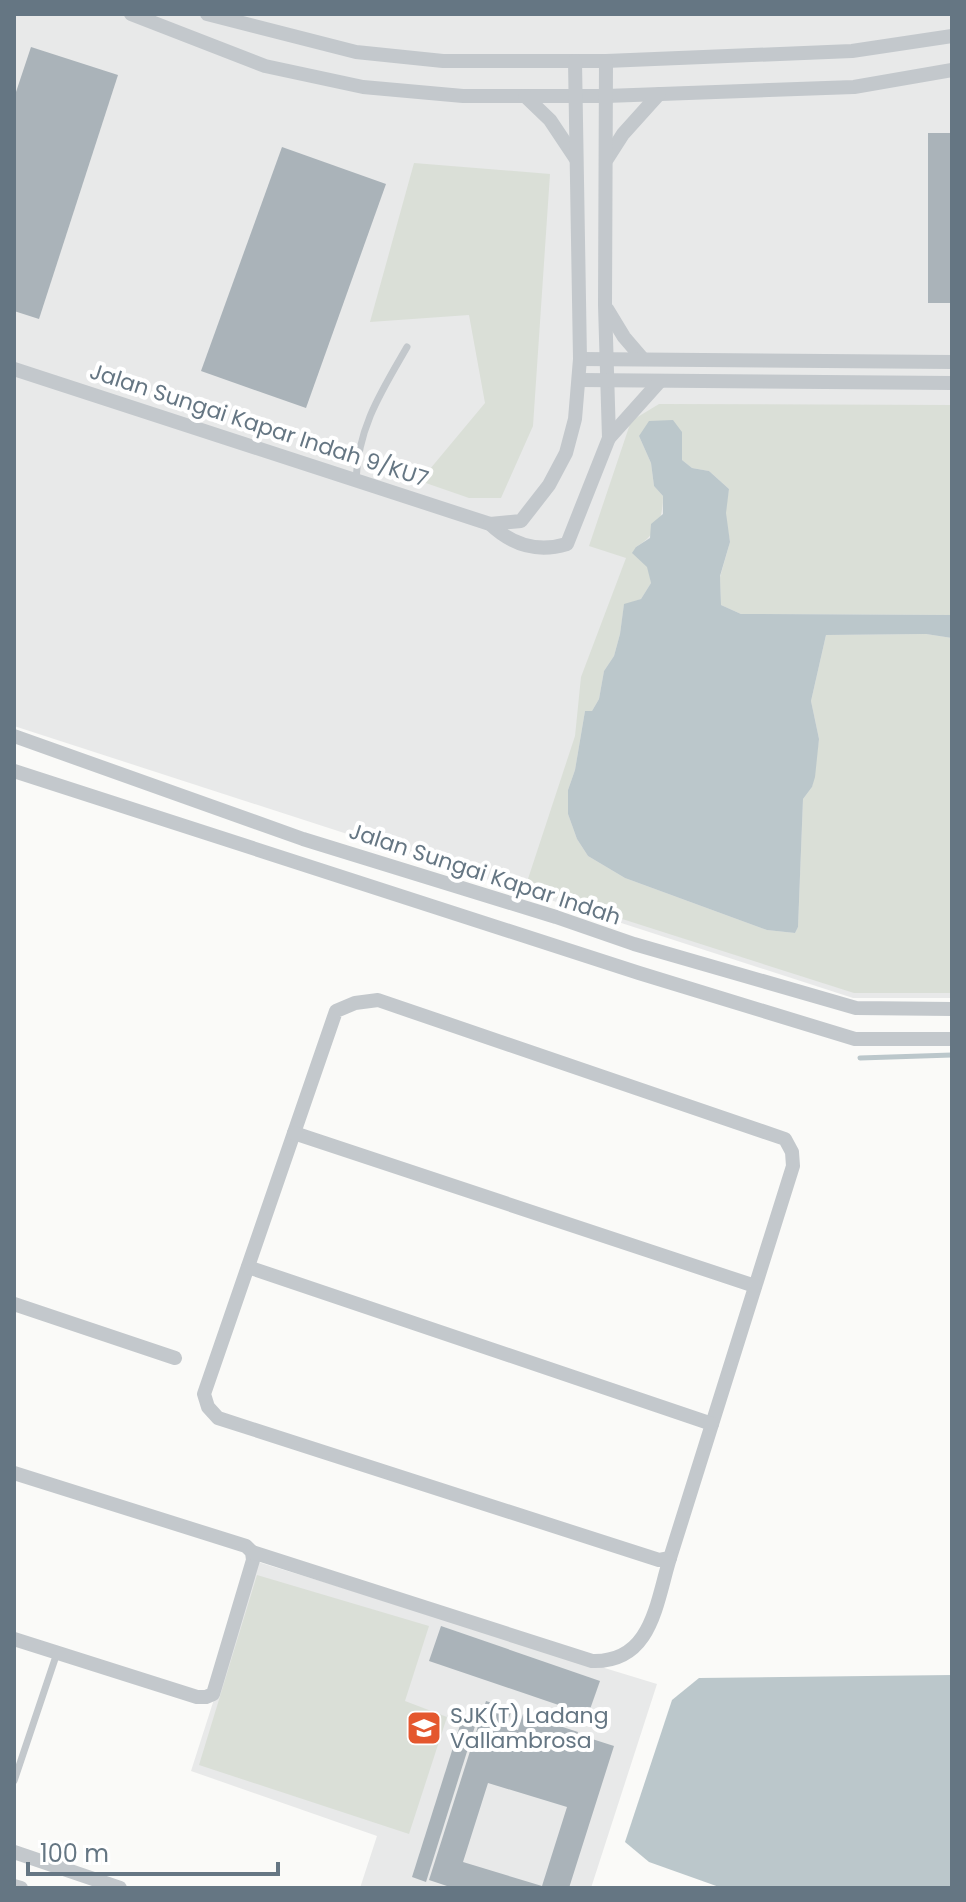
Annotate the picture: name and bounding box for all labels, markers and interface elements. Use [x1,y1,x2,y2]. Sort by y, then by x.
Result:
street label: Jalan Sungai Kapar Indah 9/KU7 [86,356,432,494]
street label: Jalan Sungai Kapar Indah [345,815,625,933]
place label: SJK(T) Ladang Vallambrosa [450,1700,609,1756]
school or university icon: SJK(T) Ladang Vallambrosa [405,1709,443,1747]
scale bar [28,1826,278,1876]
text: 100 m [40,1837,109,1870]

